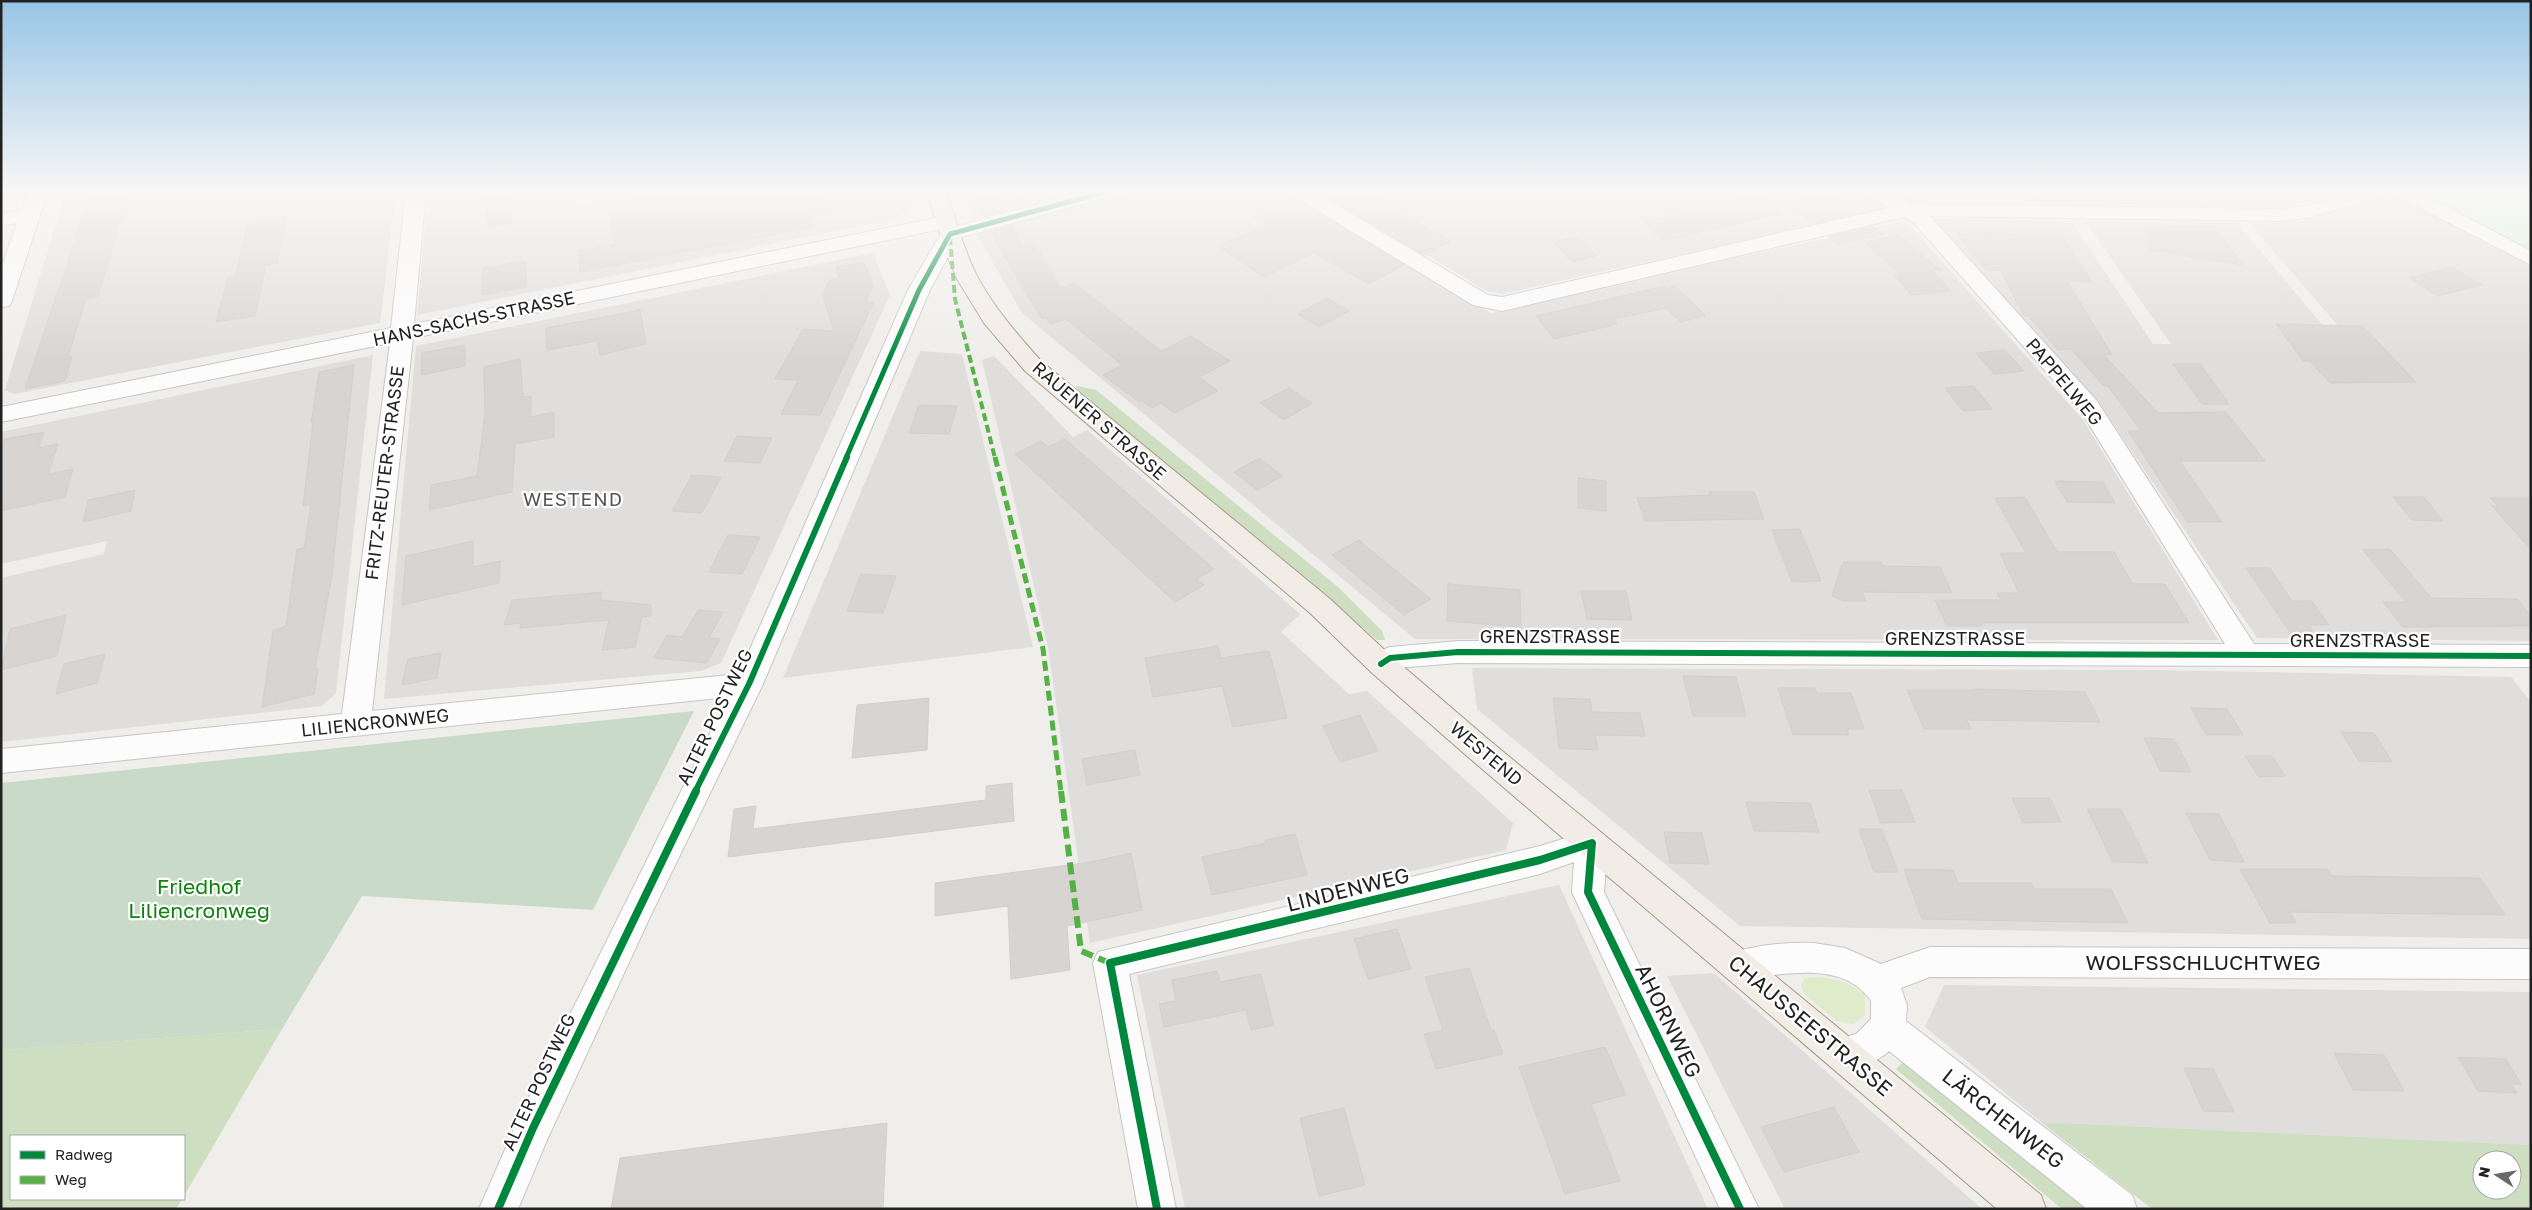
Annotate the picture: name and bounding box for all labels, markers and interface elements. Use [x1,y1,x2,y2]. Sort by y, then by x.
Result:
street label: HANS-SACHS-STRASSE [371,286,577,350]
street label: PAPPELWEG [2022,333,2108,429]
street label: RAUENER STRASSE [1028,356,1171,484]
street label: FRITZ-REUTER-STRASSE [360,365,408,581]
district label: WESTEND [523,487,623,510]
street label: GRENZSTRASSE [1480,625,1620,647]
street label: GRENZSTRASSE [1885,627,2025,649]
street label: GRENZSTRASSE [2290,629,2430,651]
street label: ALTER POSTWEG [672,645,757,788]
street label: LILIENCRONWEG [300,703,450,741]
street label: WESTEND [1446,717,1527,790]
street label: LINDENWEG [1284,861,1412,917]
park label: Friedhof Liliencronweg [128,873,270,923]
street label: CHAUSSEESTRASSE [1724,949,1898,1101]
street label: WOLFSSCHLUCHTWEG [2085,949,2321,975]
street label: AHORNWEG [1630,959,1708,1082]
street label: ALTER POSTWEG [497,1010,580,1154]
street label: LÄRCHENWEG [1937,1063,2070,1174]
legend [10,1135,185,1200]
text: Radweg [55,1145,113,1163]
north arrow [2472,1150,2522,1200]
text: N [2474,1165,2493,1179]
text: Weg [55,1170,87,1188]

